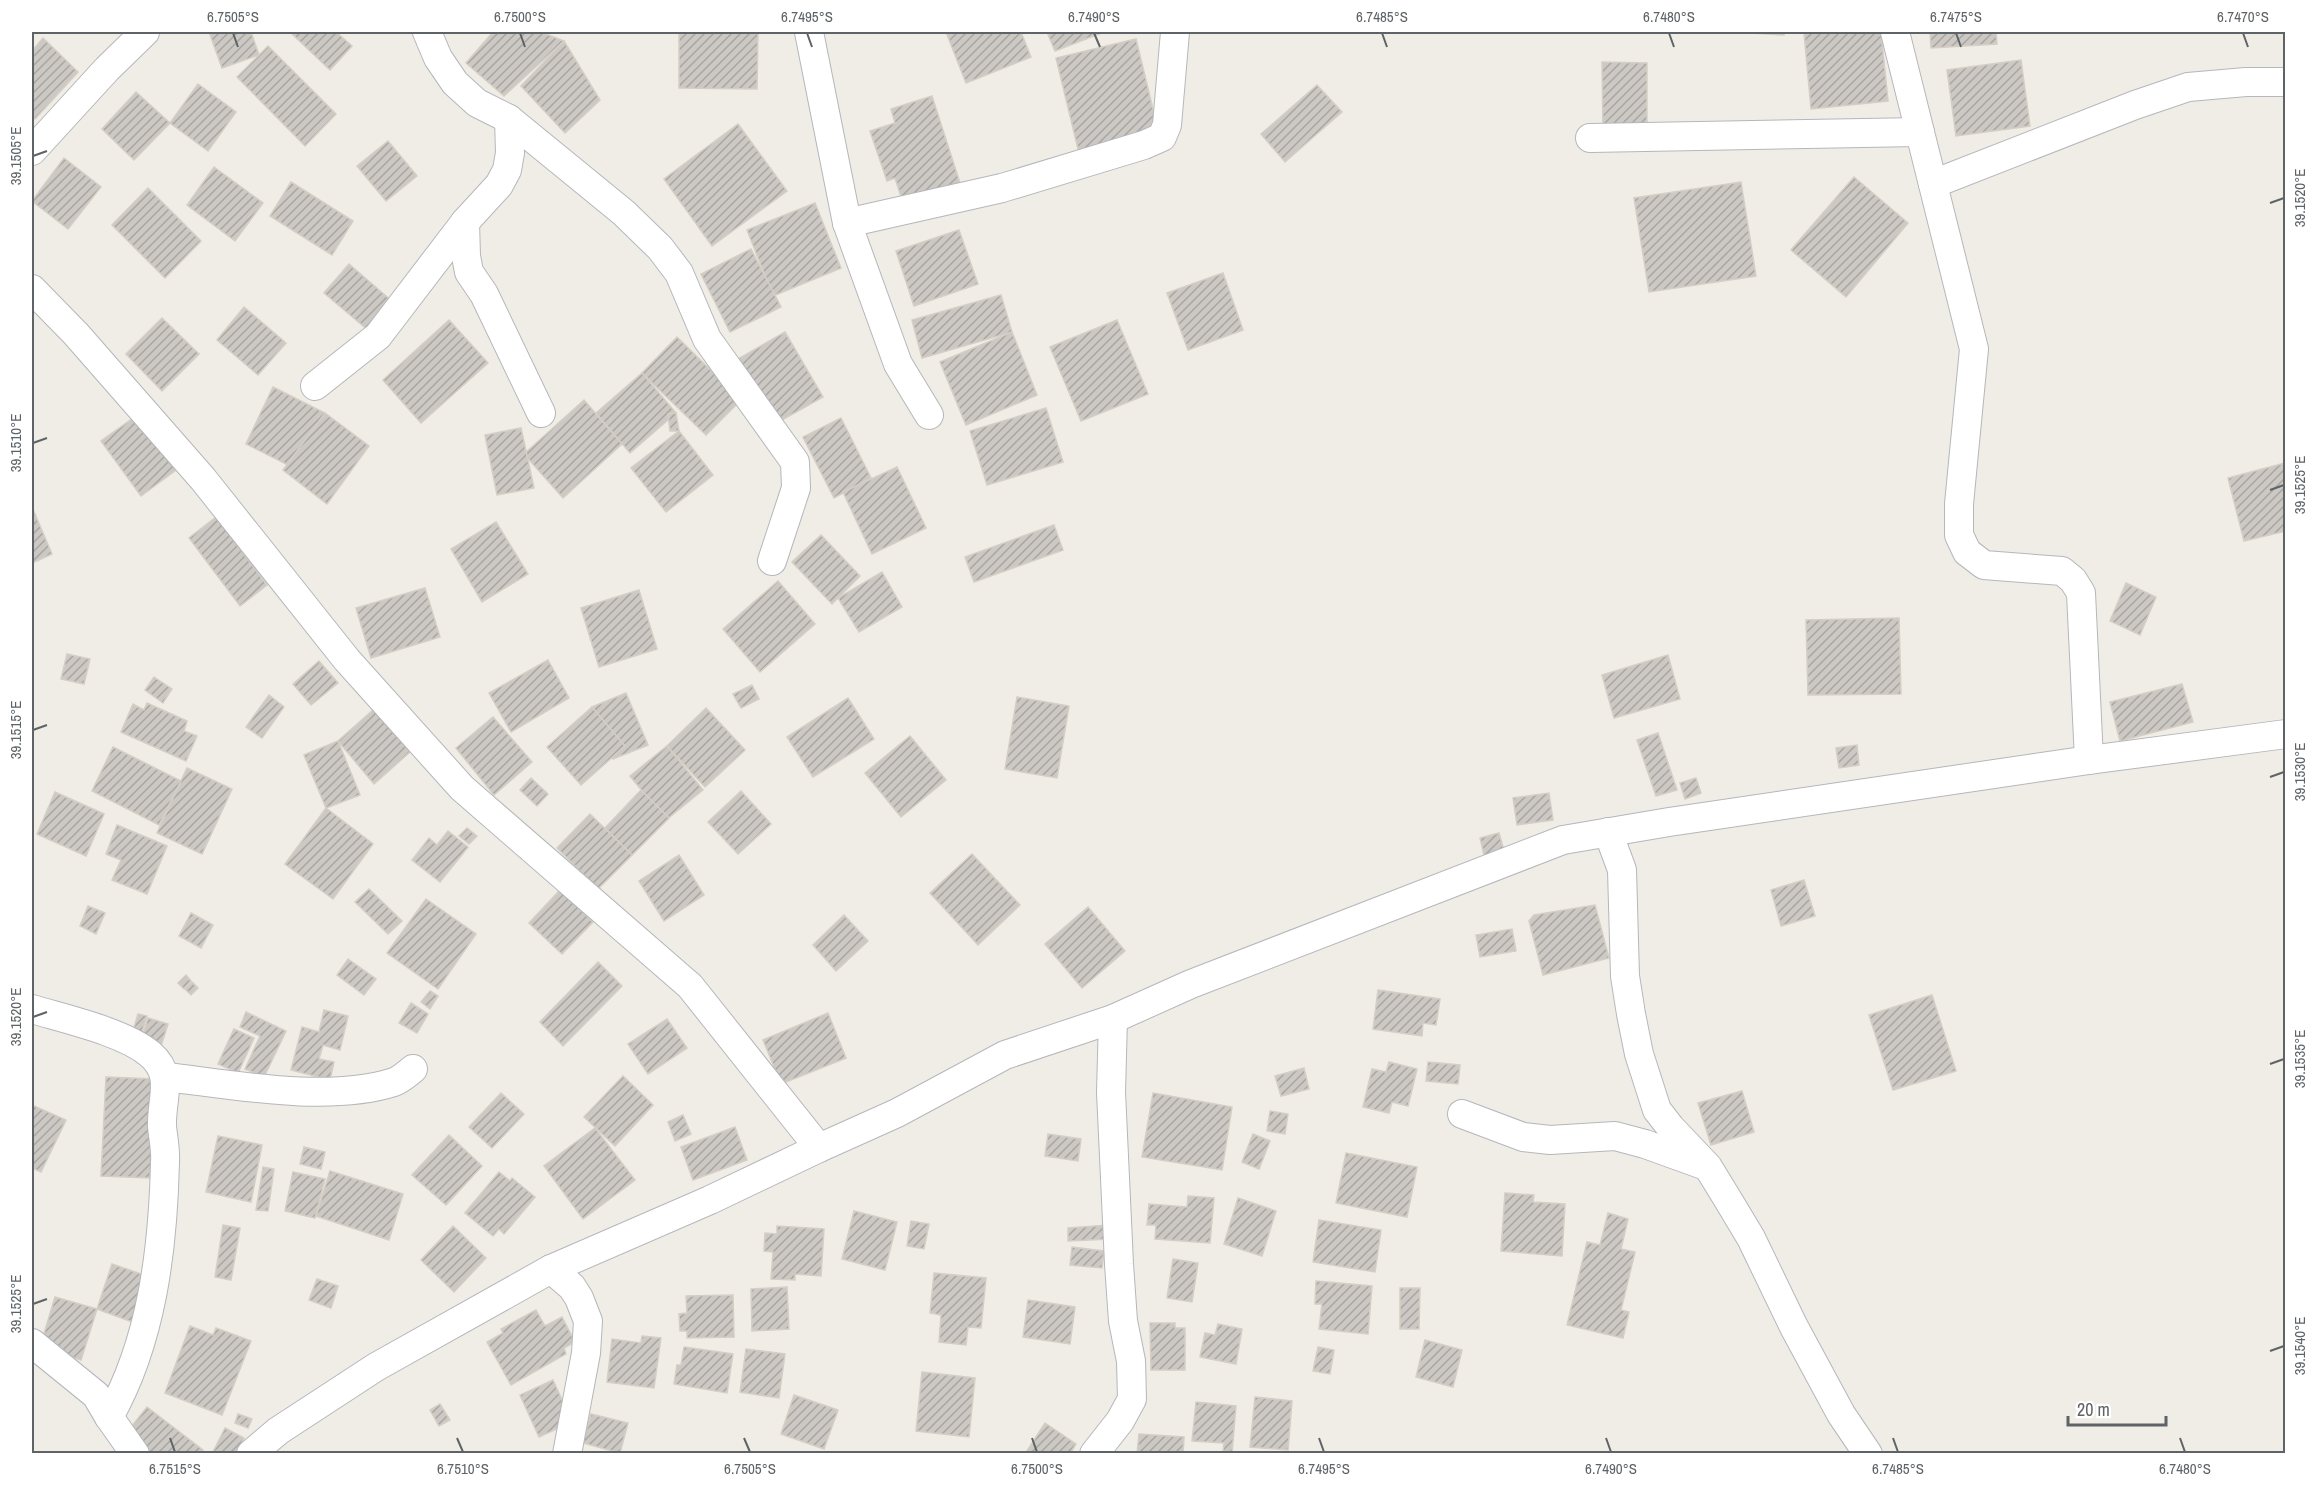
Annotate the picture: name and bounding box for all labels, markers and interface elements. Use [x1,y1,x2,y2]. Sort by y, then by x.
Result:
text: 6.7505°S [207,6,259,27]
text: 6.7500°S [494,6,546,27]
text: 6.7495°S [781,6,833,27]
text: 6.7490°S [1068,6,1120,27]
text: 6.7485°S [1356,6,1408,27]
text: 6.7480°S [1643,6,1695,27]
text: 6.7475°S [1930,6,1982,27]
text: 6.7470°S [2217,6,2269,27]
text: 39.1505°E [5,127,26,185]
text: 39.1520°E [2289,169,2310,227]
text: 39.1510°E [5,414,26,472]
text: 39.1525°E [2289,456,2310,514]
text: 39.1515°E [5,701,26,759]
text: 39.1530°E [2289,743,2310,801]
text: 39.1520°E [5,988,26,1046]
text: 39.1535°E [2289,1030,2310,1088]
text: 39.1525°E [5,1275,26,1333]
text: 39.1540°E [2289,1317,2310,1375]
scale bar [2068,1389,2166,1427]
text: 20 m [2077,1397,2110,1422]
text: 6.7515°S [149,1458,201,1479]
text: 6.7510°S [437,1458,489,1479]
text: 6.7505°S [724,1458,776,1479]
text: 6.7500°S [1011,1458,1063,1479]
text: 6.7495°S [1298,1458,1350,1479]
text: 6.7490°S [1585,1458,1637,1479]
text: 6.7485°S [1872,1458,1924,1479]
text: 6.7480°S [2159,1458,2211,1479]

